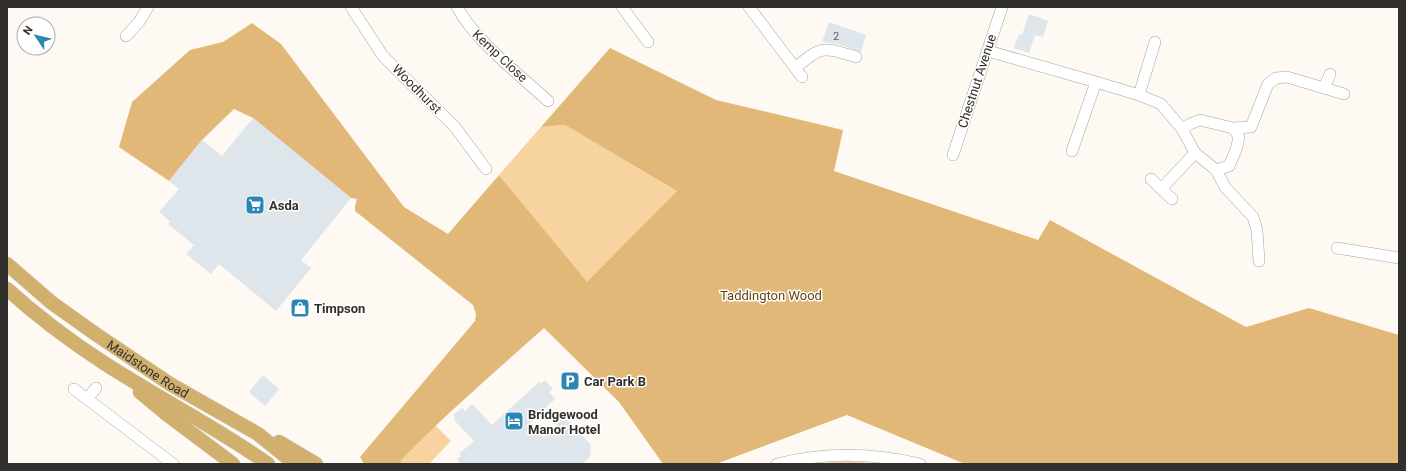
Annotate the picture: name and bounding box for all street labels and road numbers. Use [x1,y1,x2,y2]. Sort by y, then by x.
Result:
street label: Kemp Close [469,27,531,85]
street label: Chestnut Avenue [955,32,999,130]
street label: Woodhurst [389,61,445,117]
street label: Maidstone Road [104,337,192,401]

